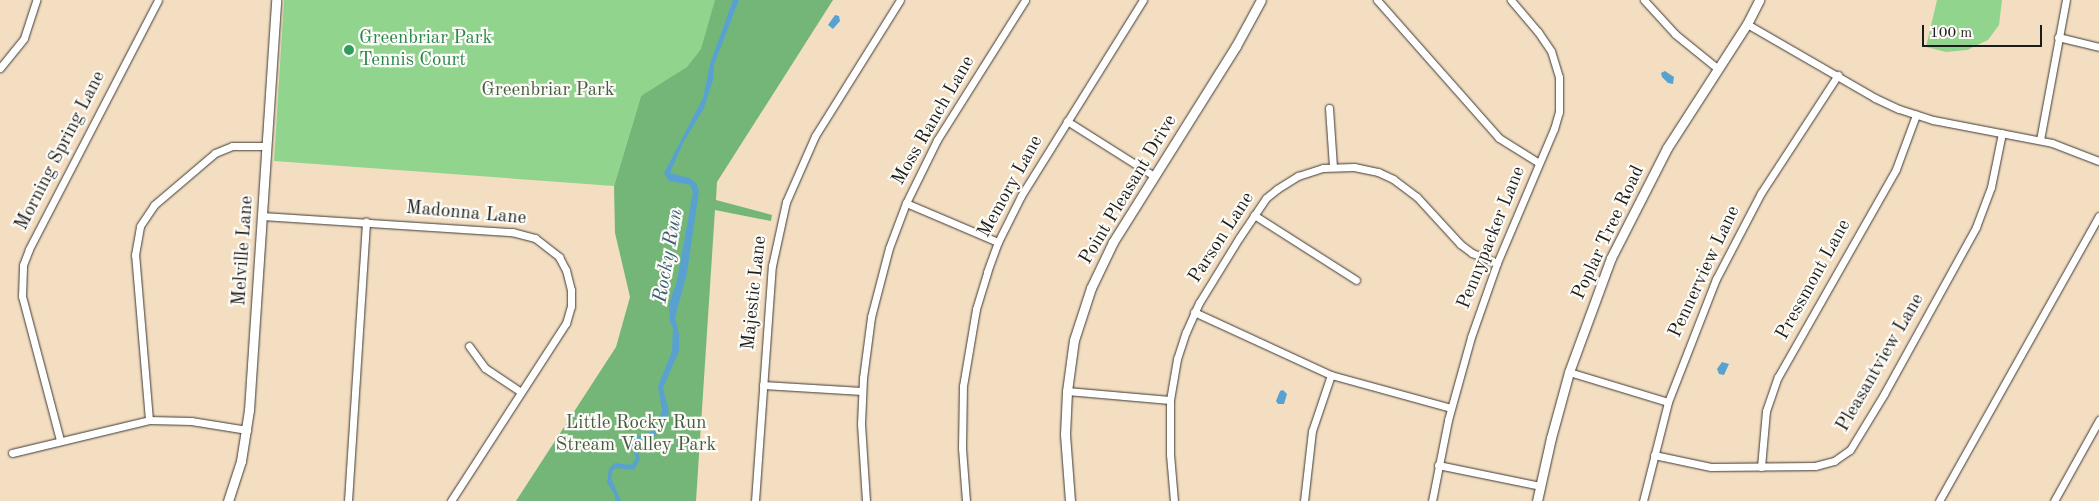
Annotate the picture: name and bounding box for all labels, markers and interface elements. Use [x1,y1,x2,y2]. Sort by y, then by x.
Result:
scale bar [1924,15,2044,47]
text: 100 m [1930,26,1972,41]
place label: Greenbriar Park Tennis Court [359,28,492,72]
marker: Greenbriar Park Tennis Court [343,44,355,56]
street label: Moss Ranch Lane [888,52,980,190]
street label: Morning Spring Lane [11,67,111,235]
park label: Greenbriar Park [481,80,615,102]
street label: Point Pleasant Drive [1075,111,1183,269]
street label: Memory Lane [974,132,1048,242]
street label: Poplar Tree Road [1568,162,1650,304]
street label: Pennypacker Lane [1453,163,1531,313]
street label: Parson Lane [1184,188,1260,288]
street label: Melville Lane [229,195,259,307]
street label: Madonna Lane [405,197,527,231]
street label: Pennerview Lane [1664,202,1746,342]
water label: Rocky Run [649,207,689,305]
street label: Pressmont Lane [1772,216,1856,344]
street label: Majestic Lane [738,235,772,351]
street label: Pleasantview Lane [1832,290,1930,436]
park label: Little Rocky Run Stream Valley Park [556,413,716,457]

